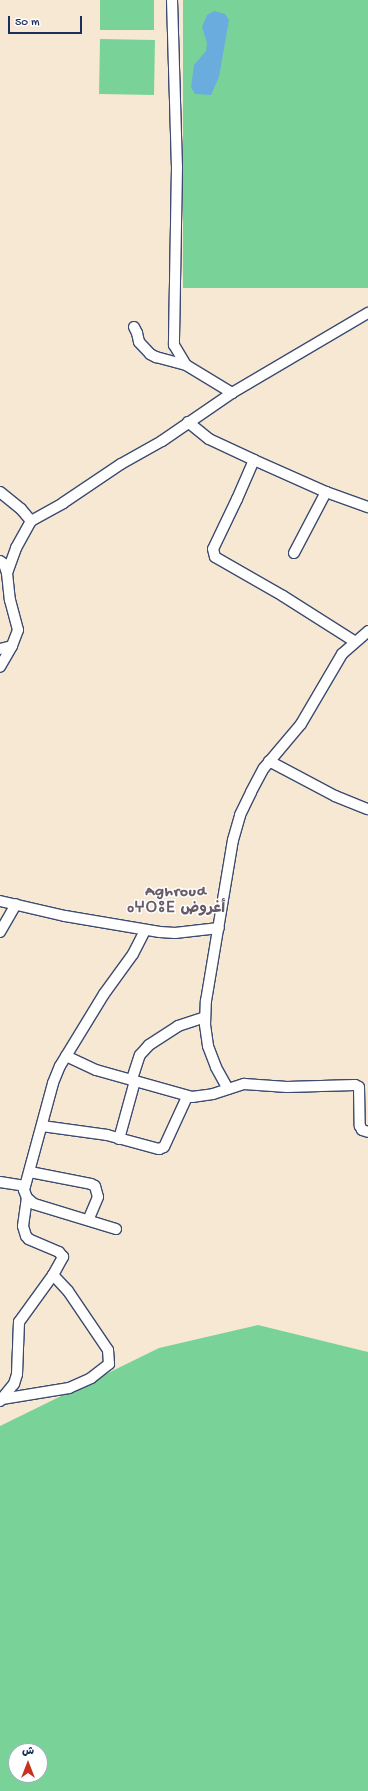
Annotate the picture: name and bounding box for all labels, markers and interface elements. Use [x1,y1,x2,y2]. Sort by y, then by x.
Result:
scale bar [10,8,84,34]
text: 50 m [15,16,40,30]
district label: Aghroud ⴰⵖⵔⵓⴹ أغروض [130,883,222,918]
north arrow [8,1743,48,1783]
text: ش [22,1746,34,1758]

